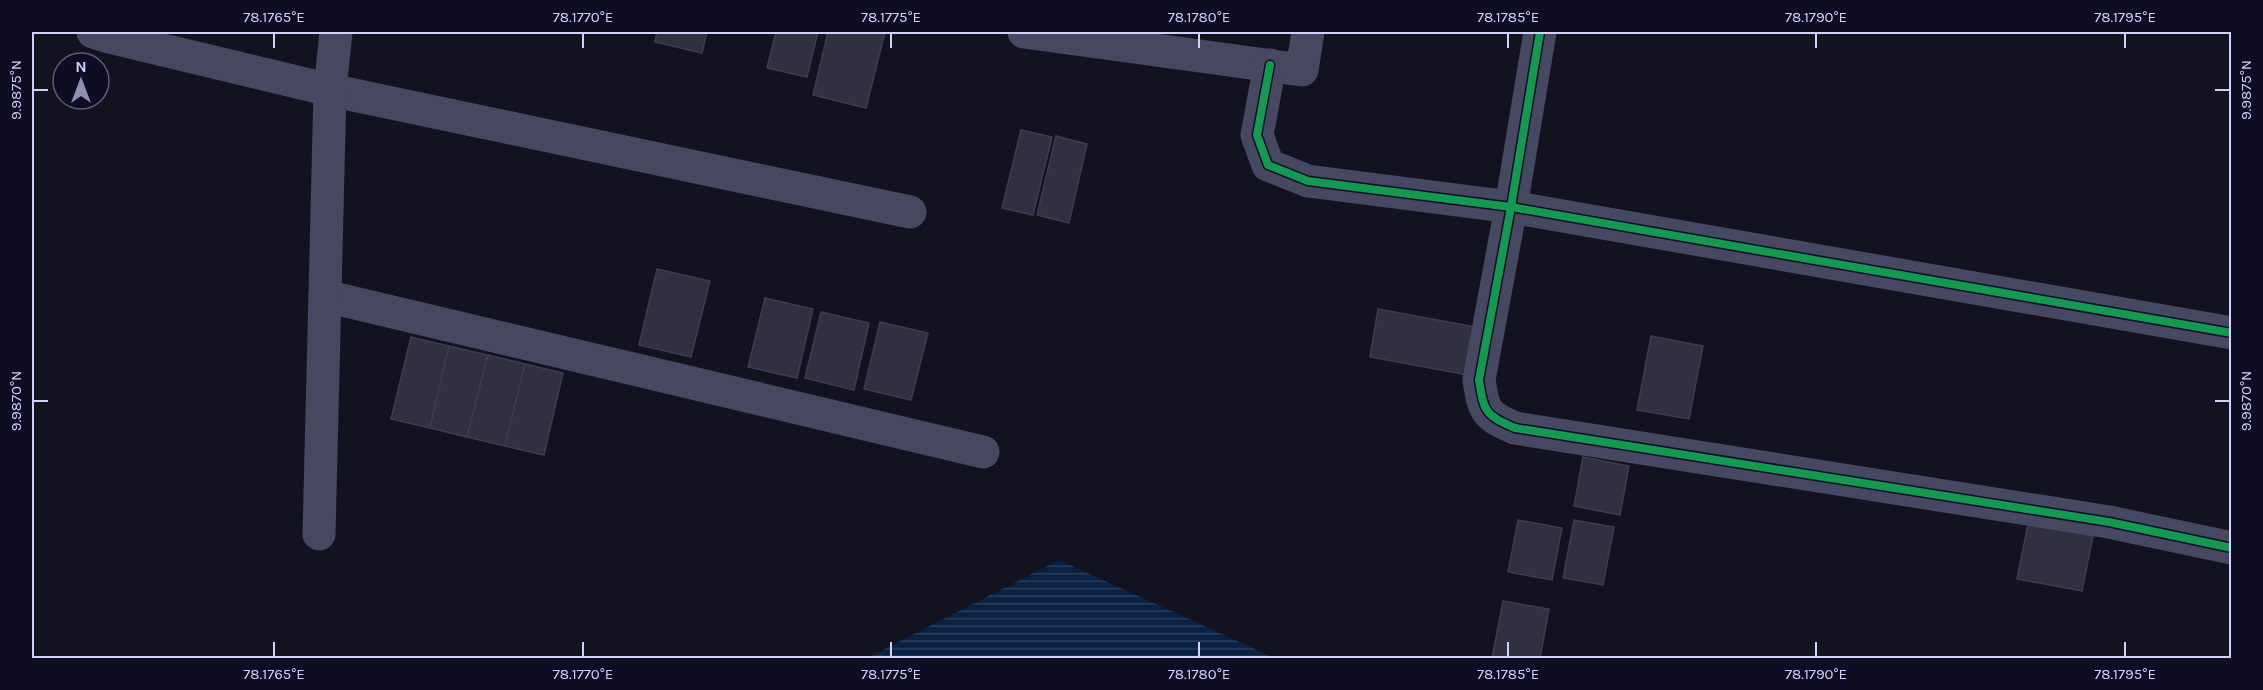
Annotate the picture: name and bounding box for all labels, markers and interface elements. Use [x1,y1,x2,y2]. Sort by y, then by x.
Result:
text: 78.1765°E [243,8,305,26]
text: 78.1770°E [553,8,613,26]
text: 78.1775°E [861,8,921,26]
text: 78.1780°E [1168,8,1230,26]
text: 78.1785°E [1477,8,1539,26]
text: 78.1790°E [1785,8,1847,26]
text: 78.1795°E [2094,8,2156,26]
north arrow [51,51,111,111]
text: N [75,57,87,76]
text: 9.9875°N [7,60,25,120]
text: 9.9875°N [2237,60,2255,120]
text: 9.9870°N [7,371,25,431]
text: 9.9870°N [2237,371,2255,431]
text: 78.1765°E [243,665,305,683]
text: 78.1770°E [553,665,613,683]
text: 78.1775°E [861,665,921,683]
text: 78.1780°E [1168,665,1230,683]
text: 78.1785°E [1477,665,1539,683]
text: 78.1790°E [1785,665,1847,683]
text: 78.1795°E [2094,665,2156,683]

